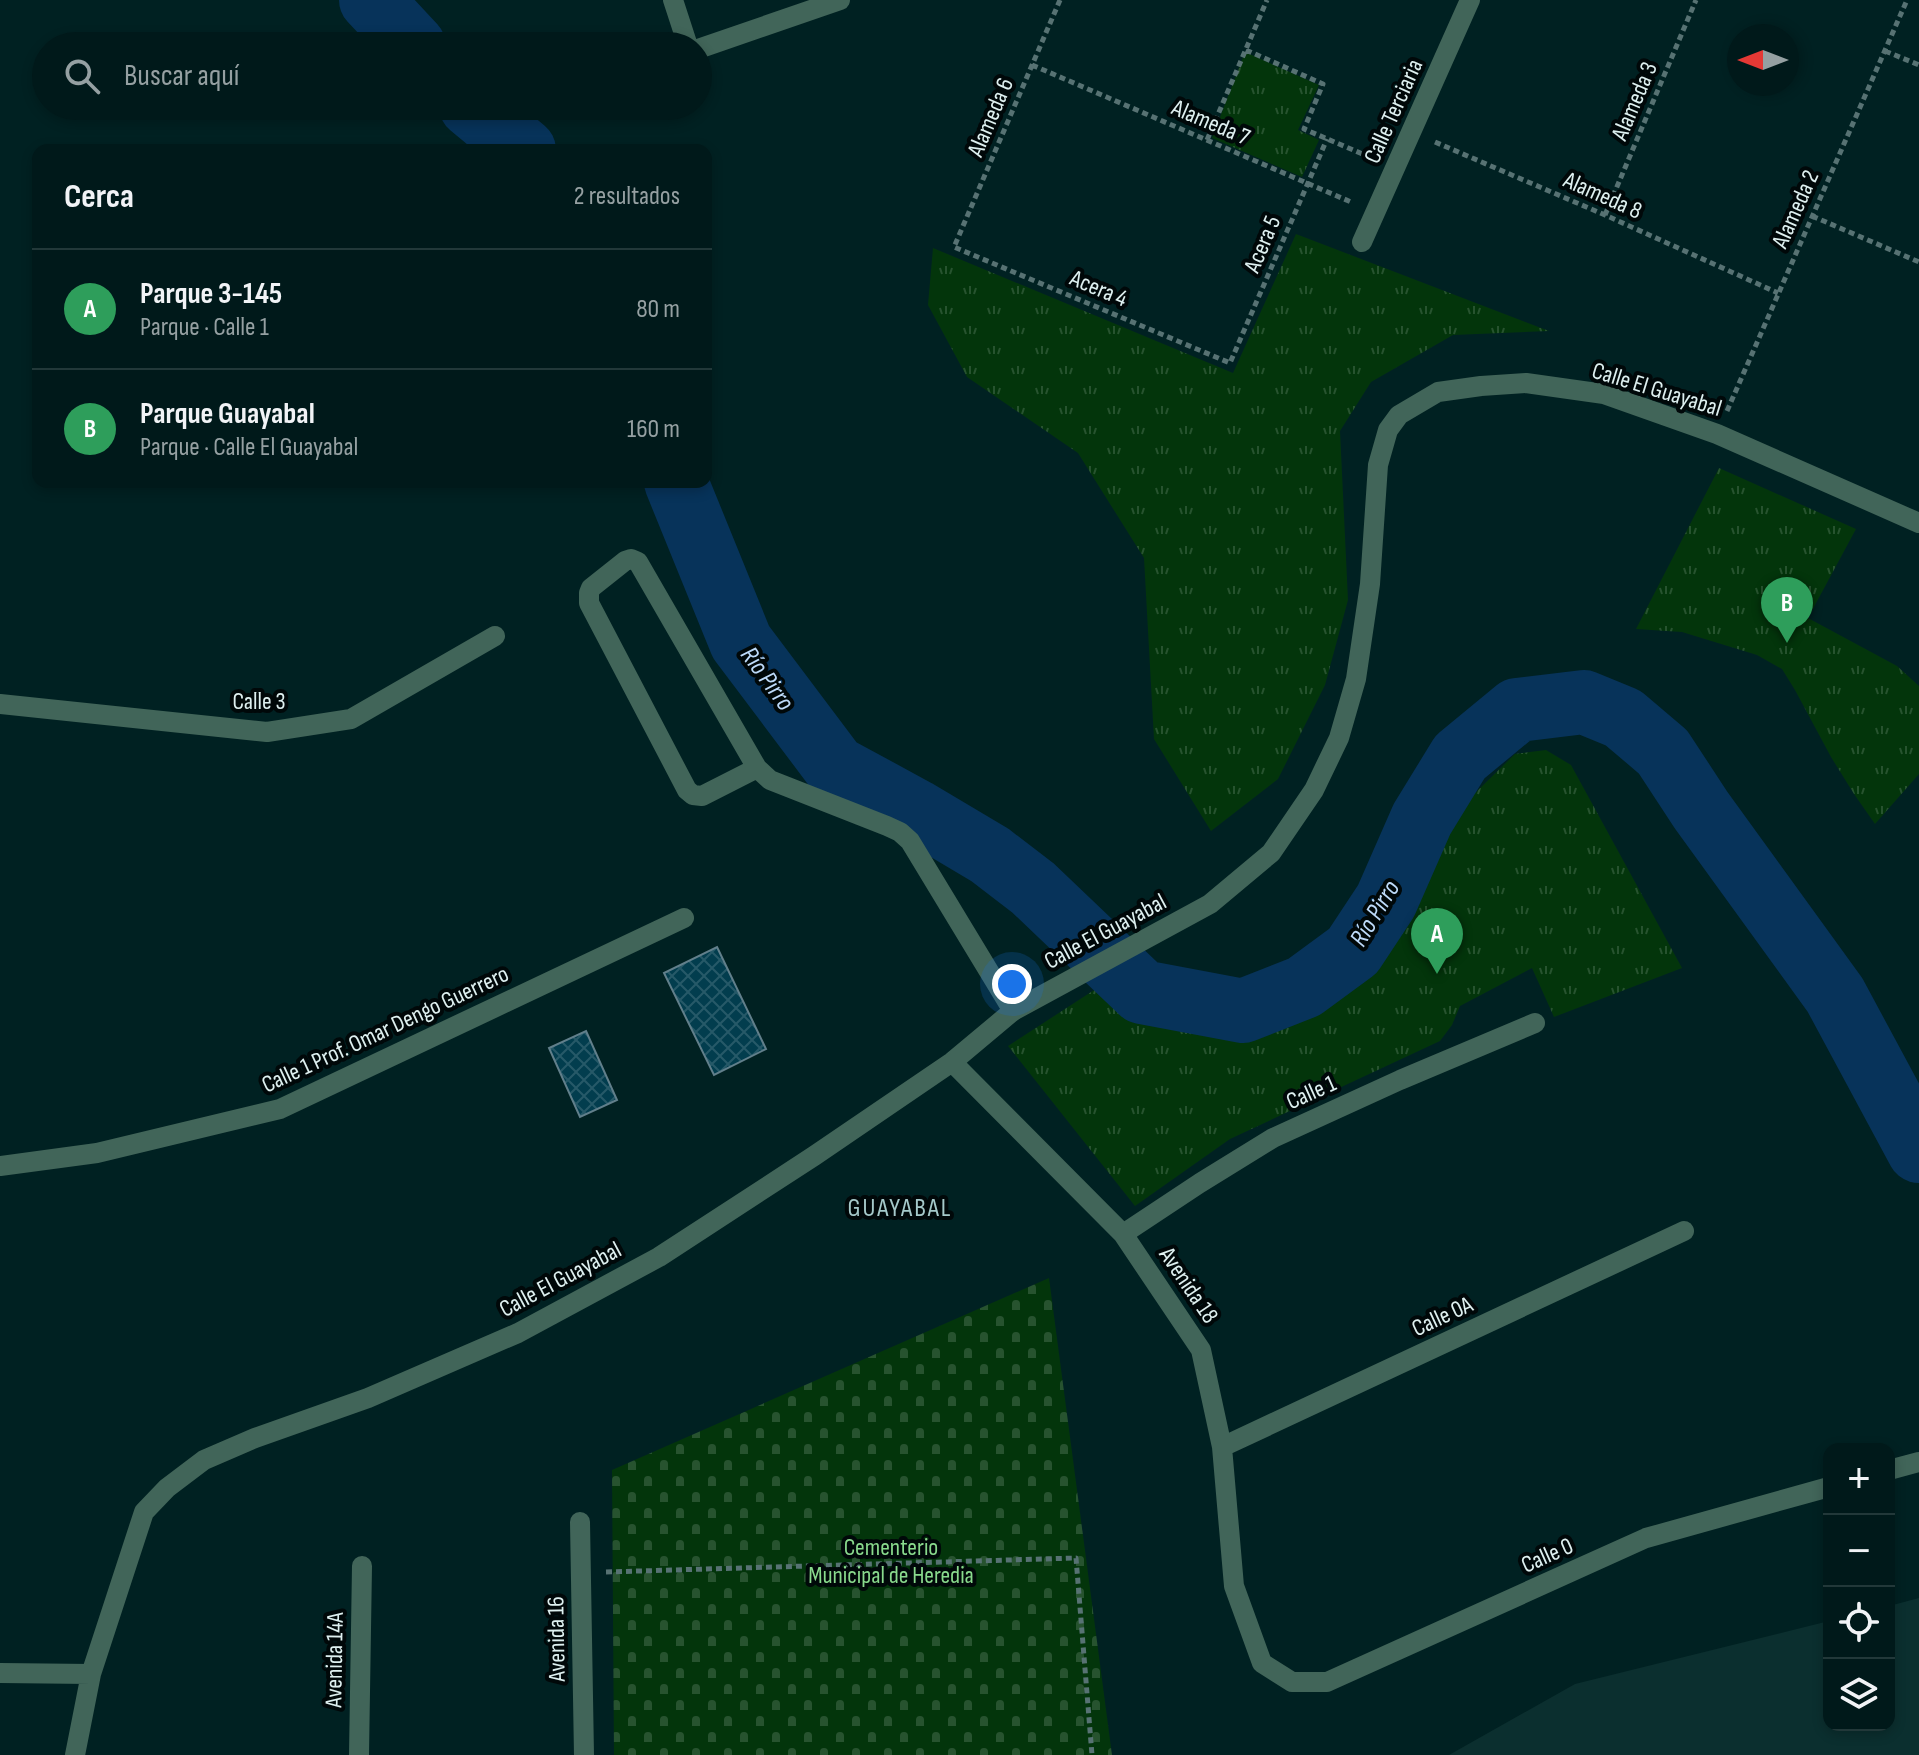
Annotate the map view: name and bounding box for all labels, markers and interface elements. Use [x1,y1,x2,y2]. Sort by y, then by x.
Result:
north arrow [1727,24,1799,96]
search box [32,32,712,120]
icon: search [60,54,104,98]
street label: Calle Terciaria [1358,55,1429,168]
text: Buscar aquí [124,58,239,94]
street label: Alameda 3 [1605,58,1664,146]
street label: Alameda 6 [961,73,1020,162]
street label: Alameda 7 [1166,93,1255,152]
street label: Alameda 8 [1558,165,1647,226]
street label: Alameda 2 [1765,166,1825,254]
text: Cerca [64,176,134,217]
text: 2 resultados [574,181,680,212]
street label: Acera 5 [1237,211,1287,278]
street label: Acera 4 [1065,263,1132,313]
text: Parque 3-145 [140,276,282,312]
text: A [84,294,96,325]
text: 80 m [636,294,680,325]
text: Parque · Calle 1 [140,312,269,343]
street label: Calle El Guayabal [1589,356,1725,423]
text: Parque Guayabal [140,396,315,432]
text: B [84,414,96,445]
text: 160 m [627,414,680,445]
text: Parque · Calle El Guayabal [140,432,358,463]
pin: B [1761,577,1813,643]
water label: Río Pirro [733,641,801,717]
street label: Calle 3 [233,687,285,716]
water label: Río Pirro [1344,875,1407,952]
street label: Calle El Guayabal [1039,887,1171,976]
pin: A [1411,908,1463,974]
street label: Calle 1 Prof. Omar Dengo Guerrero [257,959,513,1099]
your location [992,964,1032,1004]
street label: Calle 1 [1282,1069,1341,1116]
district label: GUAYABAL [848,1193,952,1224]
street label: Calle El Guayabal [494,1235,626,1324]
street label: Avenida 18 [1152,1241,1224,1329]
street label: Calle 0A [1407,1290,1478,1343]
map controls [1823,1443,1895,1731]
button: + [1823,1443,1895,1515]
button: − [1823,1515,1895,1587]
street label: Calle 0 [1517,1531,1578,1580]
park label: Cementerio Municipal de Heredia [808,1533,974,1590]
button: locate [1823,1587,1895,1659]
street label: Avenida 16 [541,1596,572,1683]
street label: Avenida 14A [319,1611,350,1709]
button: layers [1823,1659,1895,1731]

